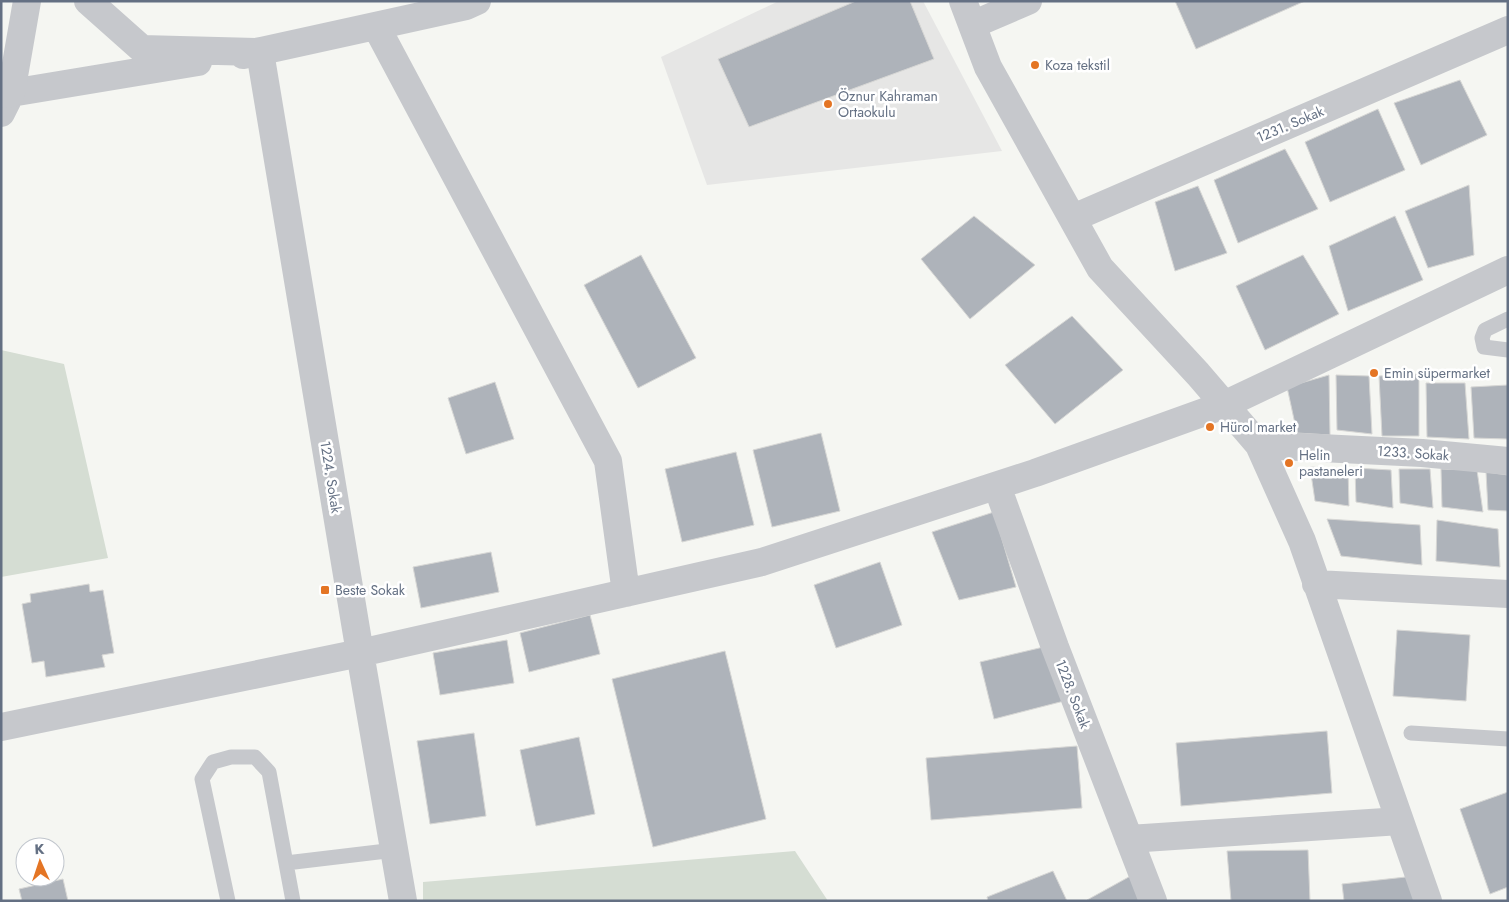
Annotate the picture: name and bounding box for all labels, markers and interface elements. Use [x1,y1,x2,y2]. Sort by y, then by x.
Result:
place label: Koza tekstil [1045,55,1110,75]
marker: Koza tekstil [1029,59,1041,71]
place label: Öznur Kahraman Ortaokulu [838,86,938,122]
marker: Öznur Kahraman Ortaokulu [822,98,834,110]
street label: 1231. Sokak [1253,101,1327,147]
place label: Emin süpermarket [1384,363,1490,383]
marker: Emin süpermarket [1368,367,1380,379]
place label: Hürol market [1220,417,1297,437]
marker: Hürol market [1204,421,1216,433]
street label: 1224. Sokak [315,439,347,516]
street label: 1233. Sokak [1376,441,1450,466]
place label: Helin pastaneleri [1299,445,1363,481]
marker: Helin pastaneleri [1283,457,1295,469]
place label: Beste Sokak [335,580,406,600]
marker: Beste Sokak [319,584,331,596]
street label: 1228. Sokak [1051,657,1096,732]
north arrow [15,837,65,887]
text: K [34,839,45,859]

